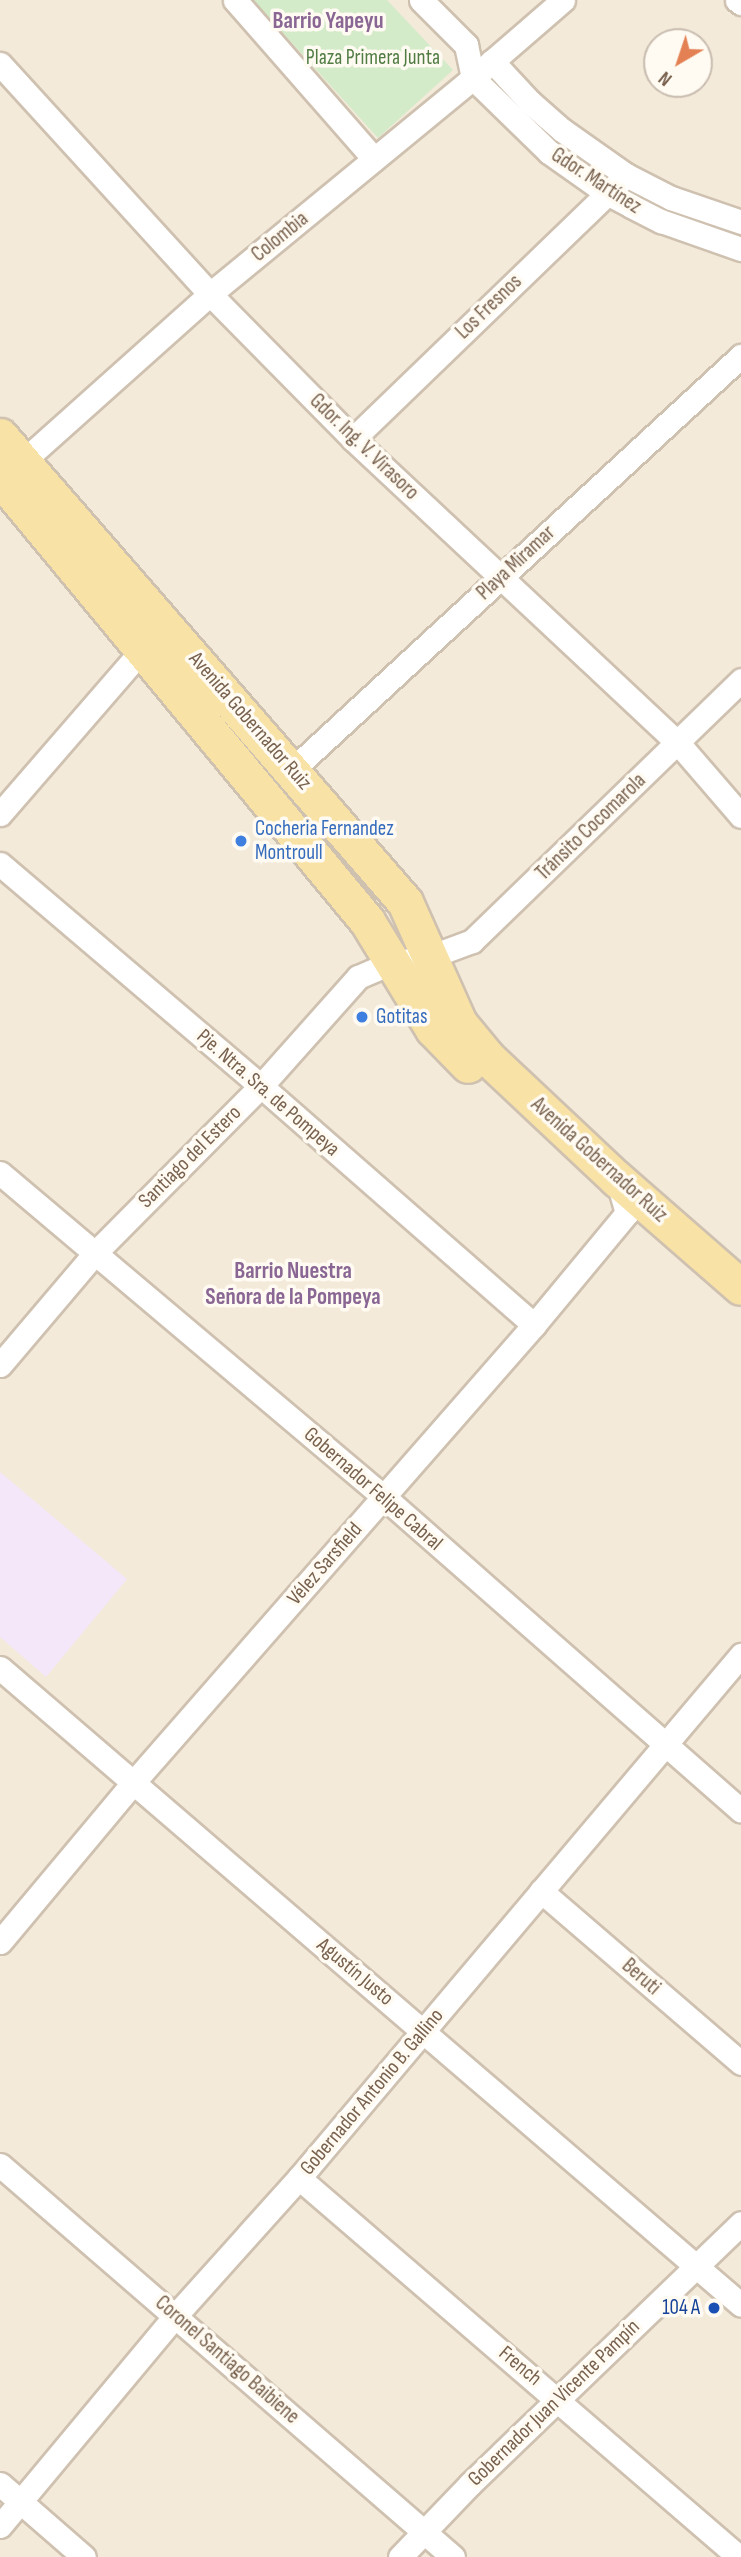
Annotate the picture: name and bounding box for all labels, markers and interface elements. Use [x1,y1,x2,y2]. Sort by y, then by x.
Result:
district label: Barrio Yapeyu [272,7,384,35]
north arrow [643,28,713,98]
park label: Plaza Primera Junta [306,45,440,71]
text: N [655,66,677,90]
street label: Gdor. Martínez [546,143,646,219]
street label: Colombia [247,207,313,267]
street label: Los Fresnos [451,269,527,345]
street label: Gdor. Ing. V. Virasoro [304,389,424,505]
street label: Playa Miramar [472,520,560,606]
street label: Avenida Gobernador Ruiz [183,647,317,795]
street label: Tránsito Cocomarola [531,768,651,886]
place label: Cocheria Fernandez Montroull [255,816,394,866]
marker: Cocheria Fernandez Montroull [233,833,249,849]
place label: Gotitas [376,1004,427,1030]
marker: Gotitas [354,1009,370,1025]
street label: Pje. Ntra. Sra. de Pompeya [191,1024,345,1162]
street label: Avenida Gobernador Ruiz [526,1092,672,1228]
street label: Santiago del Estero [133,1100,247,1214]
district label: Barrio Nuestra Señora de la Pompeya [205,1257,381,1311]
street label: Gobernador Felipe Cabral [299,1422,447,1556]
street label: Vélez Sarsfield [282,1518,368,1610]
street label: Agustín Justo [312,1933,398,2011]
street label: Beruti [617,1953,665,2001]
street label: Gobernador Antonio B. Gallino [295,2004,449,2180]
street label: Coronel Santiago Baibiene [150,2291,304,2429]
place label: 104 A [662,2295,700,2321]
marker: 104 A [706,2300,722,2316]
street label: Gobernador Juan Vicente Pampín [463,2314,645,2492]
street label: French [493,2341,547,2391]

